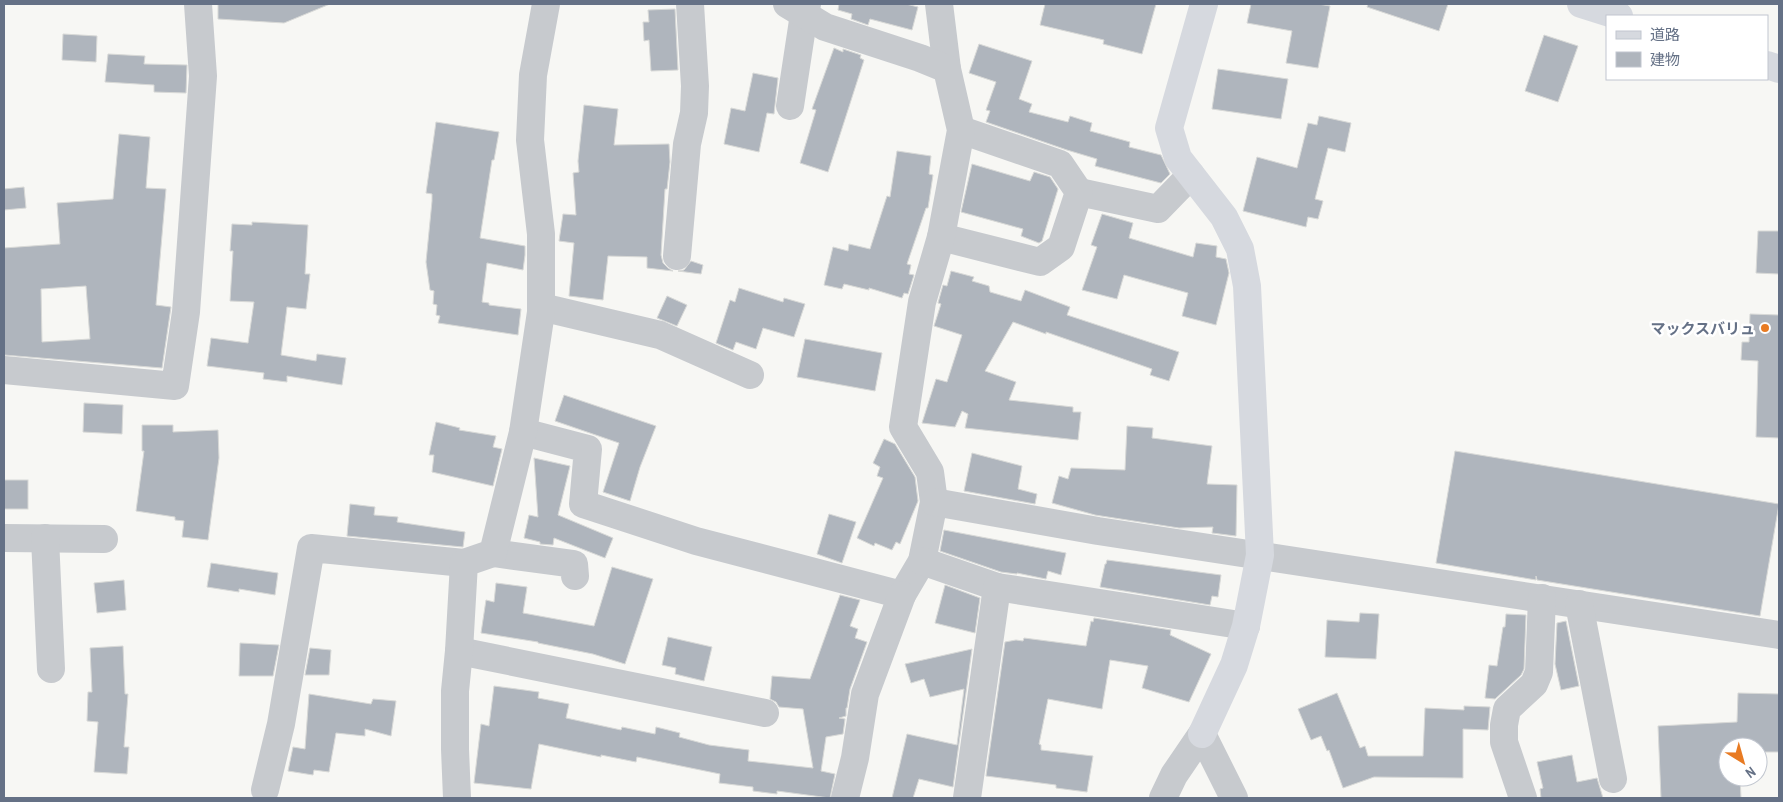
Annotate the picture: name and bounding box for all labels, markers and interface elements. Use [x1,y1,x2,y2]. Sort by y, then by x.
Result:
legend [1606,15,1768,80]
text: 道路 [1650,24,1680,45]
text: 建物 [1650,49,1680,70]
place label: マックスバリュ [1650,318,1755,339]
marker: マックスバリュ [1759,322,1771,334]
north arrow [1718,737,1768,787]
text: N [1742,763,1760,782]

